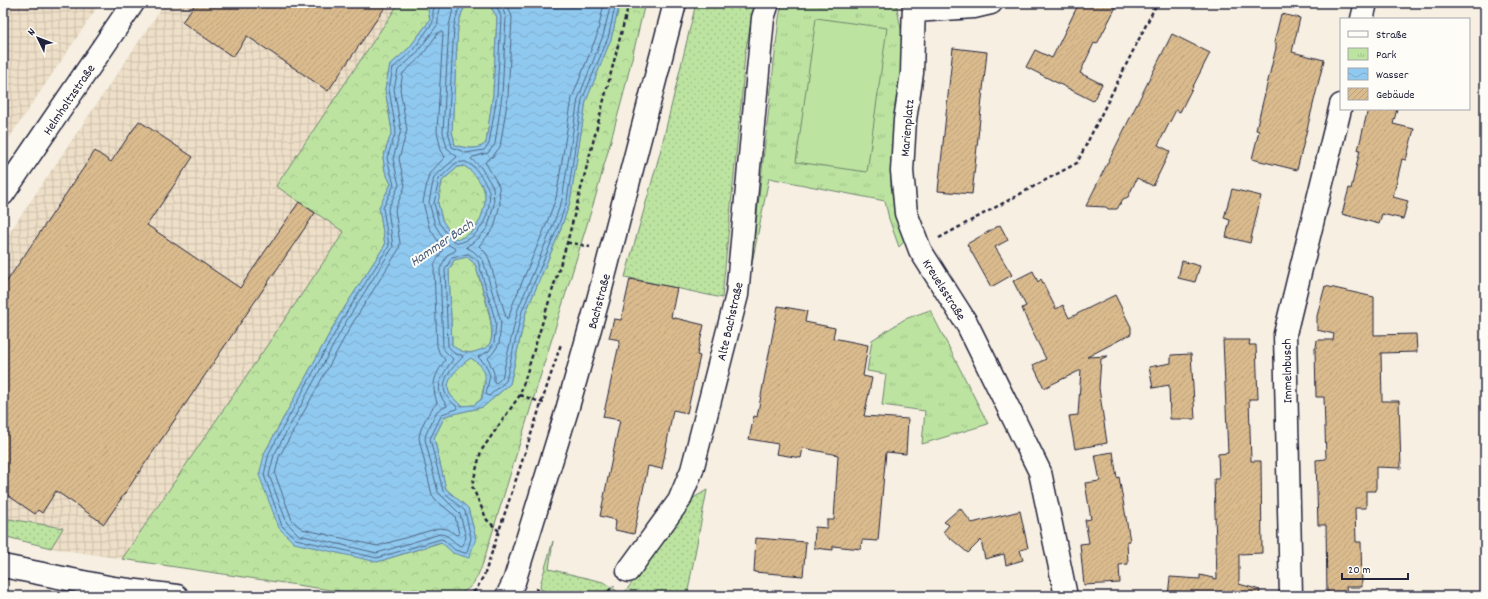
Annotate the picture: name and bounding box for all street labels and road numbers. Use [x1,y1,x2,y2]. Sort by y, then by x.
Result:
street label: Helmholtzstraße [39,61,101,140]
street label: Marienplatz [897,99,920,158]
street label: Kreuelsstraße [916,256,970,325]
street label: Bachstraße [584,272,617,331]
street label: Alte Bachstraße [713,280,750,363]
street label: Immelnbusch [1278,338,1299,403]

